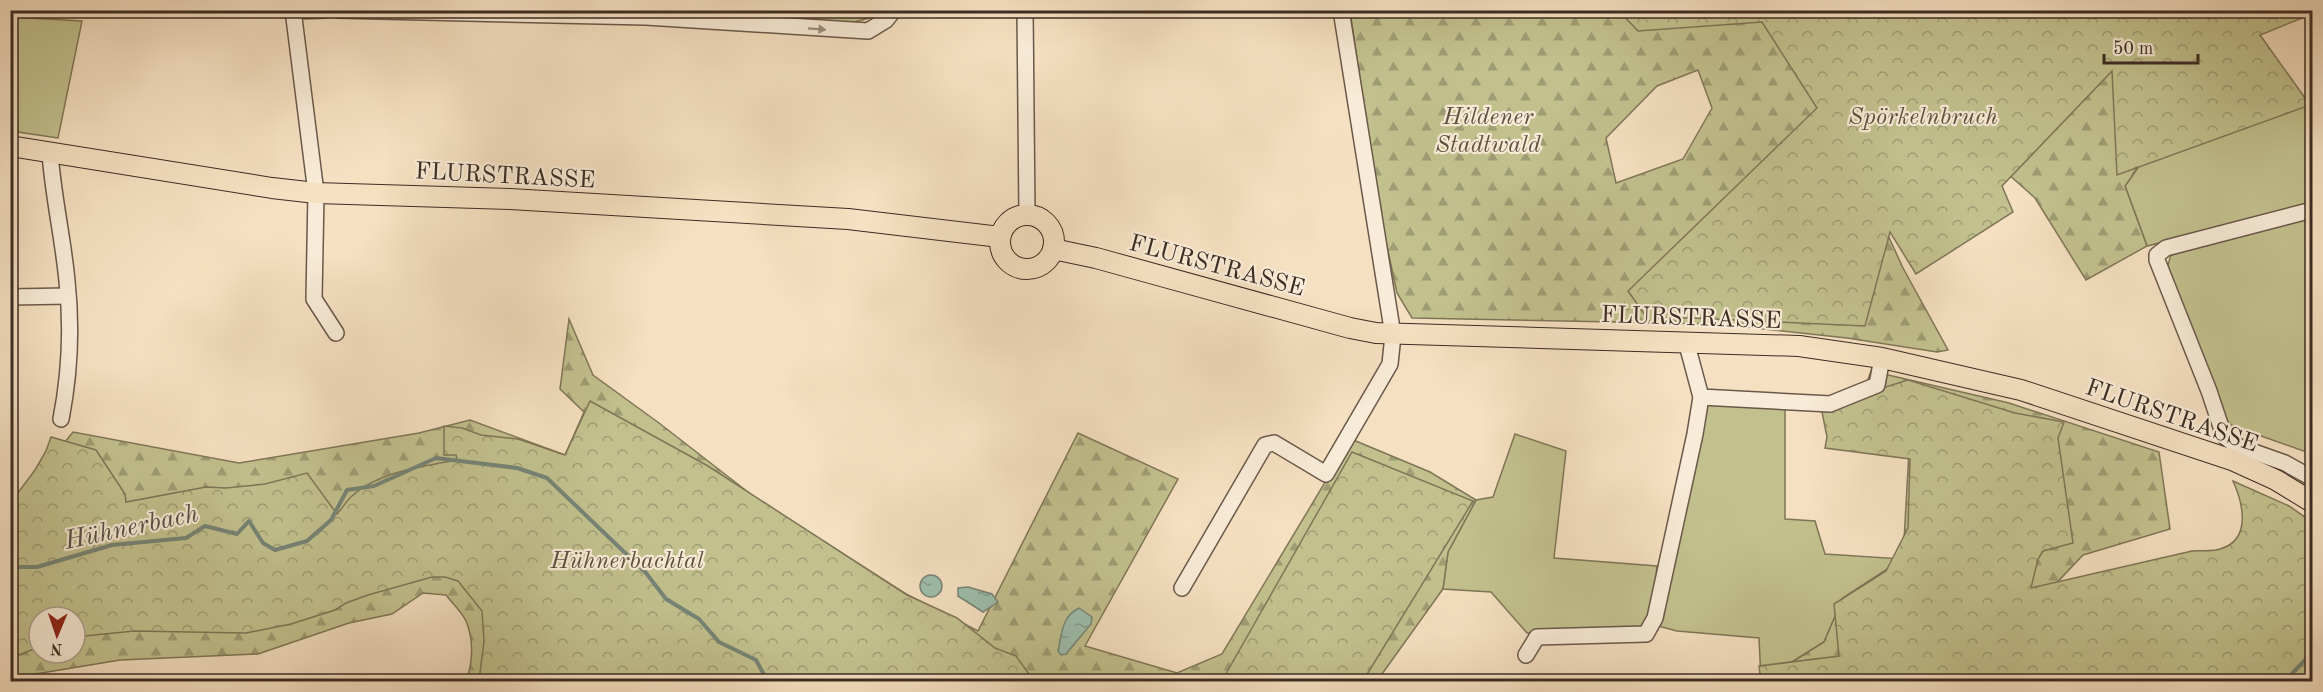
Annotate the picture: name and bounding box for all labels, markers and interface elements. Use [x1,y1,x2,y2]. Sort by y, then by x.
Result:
one-way arrow [808,25,827,34]
scale bar [2104,27,2198,65]
text: 50 m [2113,40,2153,58]
park label: Hildener Stadtwald [1435,106,1541,158]
park label: Spörkelnbruch [1848,106,1998,130]
street label: FLURSTRASSE [414,160,596,194]
street label: FLURSTRASSE [1126,232,1307,302]
street label: FLURSTRASSE [1600,304,1782,334]
street label: FLURSTRASSE [2082,376,2261,458]
water label: Hühnerbach [61,501,201,555]
park label: Hühnerbachtal [549,550,704,574]
north arrow [27,605,87,665]
text: N [49,640,63,656]

